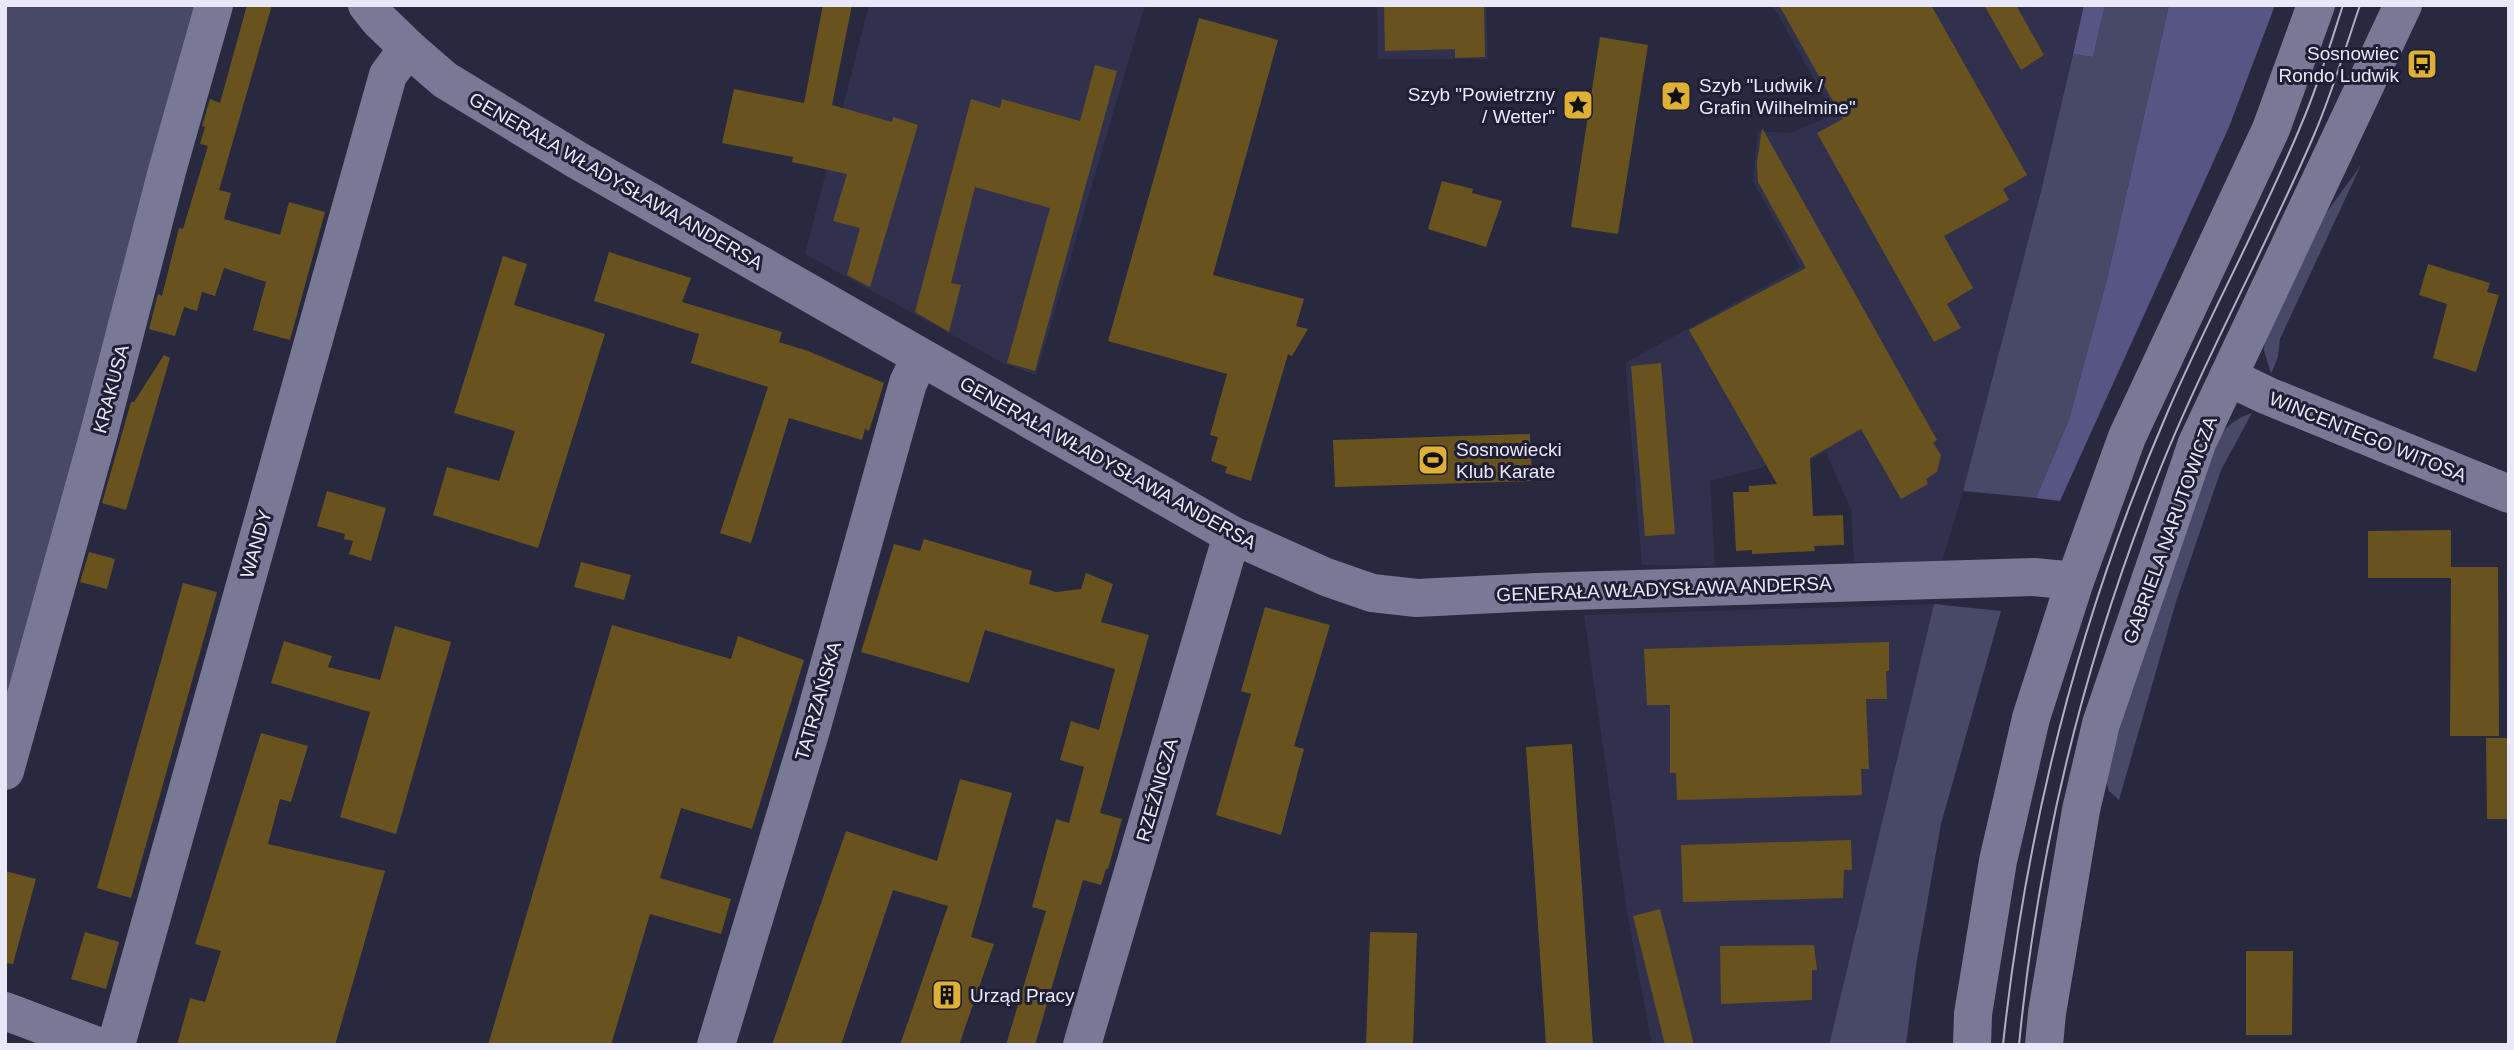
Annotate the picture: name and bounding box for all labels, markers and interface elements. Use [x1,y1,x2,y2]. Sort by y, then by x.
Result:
place label: Sosnowiec Rondo Ludwik [2279,43,2399,86]
bus stop icon: Sosnowiec Rondo Ludwik [2405,47,2439,81]
place label: Szyb "Ludwik / Grafin Wilhelmine" [1699,75,1856,118]
place icon: Szyb "Ludwik / Grafin Wilhelmine" [1659,79,1693,113]
place label: Szyb "Powietrzny / Wetter" [1408,84,1555,127]
street label: GENERAŁA WŁADYSŁAWA ANDERSA [466,88,767,274]
place icon: Szyb "Powietrzny / Wetter" [1561,88,1595,122]
street label: KRAKUSA [89,342,133,436]
street label: GENERAŁA WŁADYSŁAWA ANDERSA [956,373,1260,554]
street label: WINCENTEGO WITOSA [2266,388,2470,486]
street label: GABRIELA NARUTOWICZA [2119,413,2221,647]
place label: Sosnowiecki Klub Karate [1456,439,1562,482]
sports icon: Sosnowiecki Klub Karate [1416,443,1450,477]
street label: WANDY [236,507,276,581]
street label: GENERAŁA WŁADYSŁAWA ANDERSA [1496,573,1832,605]
street label: TATRZAŃSKA [791,639,845,763]
street label: RZEŹNICZA [1132,736,1182,844]
building icon: Urząd Pracy [930,978,964,1012]
place label: Urząd Pracy [970,985,1075,1006]

